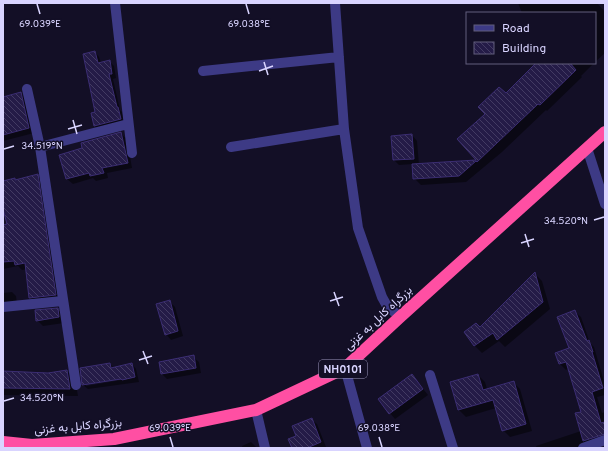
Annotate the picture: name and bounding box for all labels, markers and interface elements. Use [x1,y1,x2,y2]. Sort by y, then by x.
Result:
legend [466,12,596,64]
text: 69.039°E [19,18,61,31]
text: 69.038°E [228,18,270,31]
text: Road [502,21,530,37]
text: Building [502,41,546,57]
text: 34.519°N [21,140,63,153]
text: 34.520°N [544,215,588,228]
street label: بزرگراه کابل به غزنی [341,283,416,355]
road number: NH0101 [319,360,367,378]
text: 34.520°N [20,392,64,405]
street label: بزرگراه کابل به غزنی [34,415,123,439]
text: 69.039°E [149,422,191,435]
text: 69.038°E [358,422,400,435]

